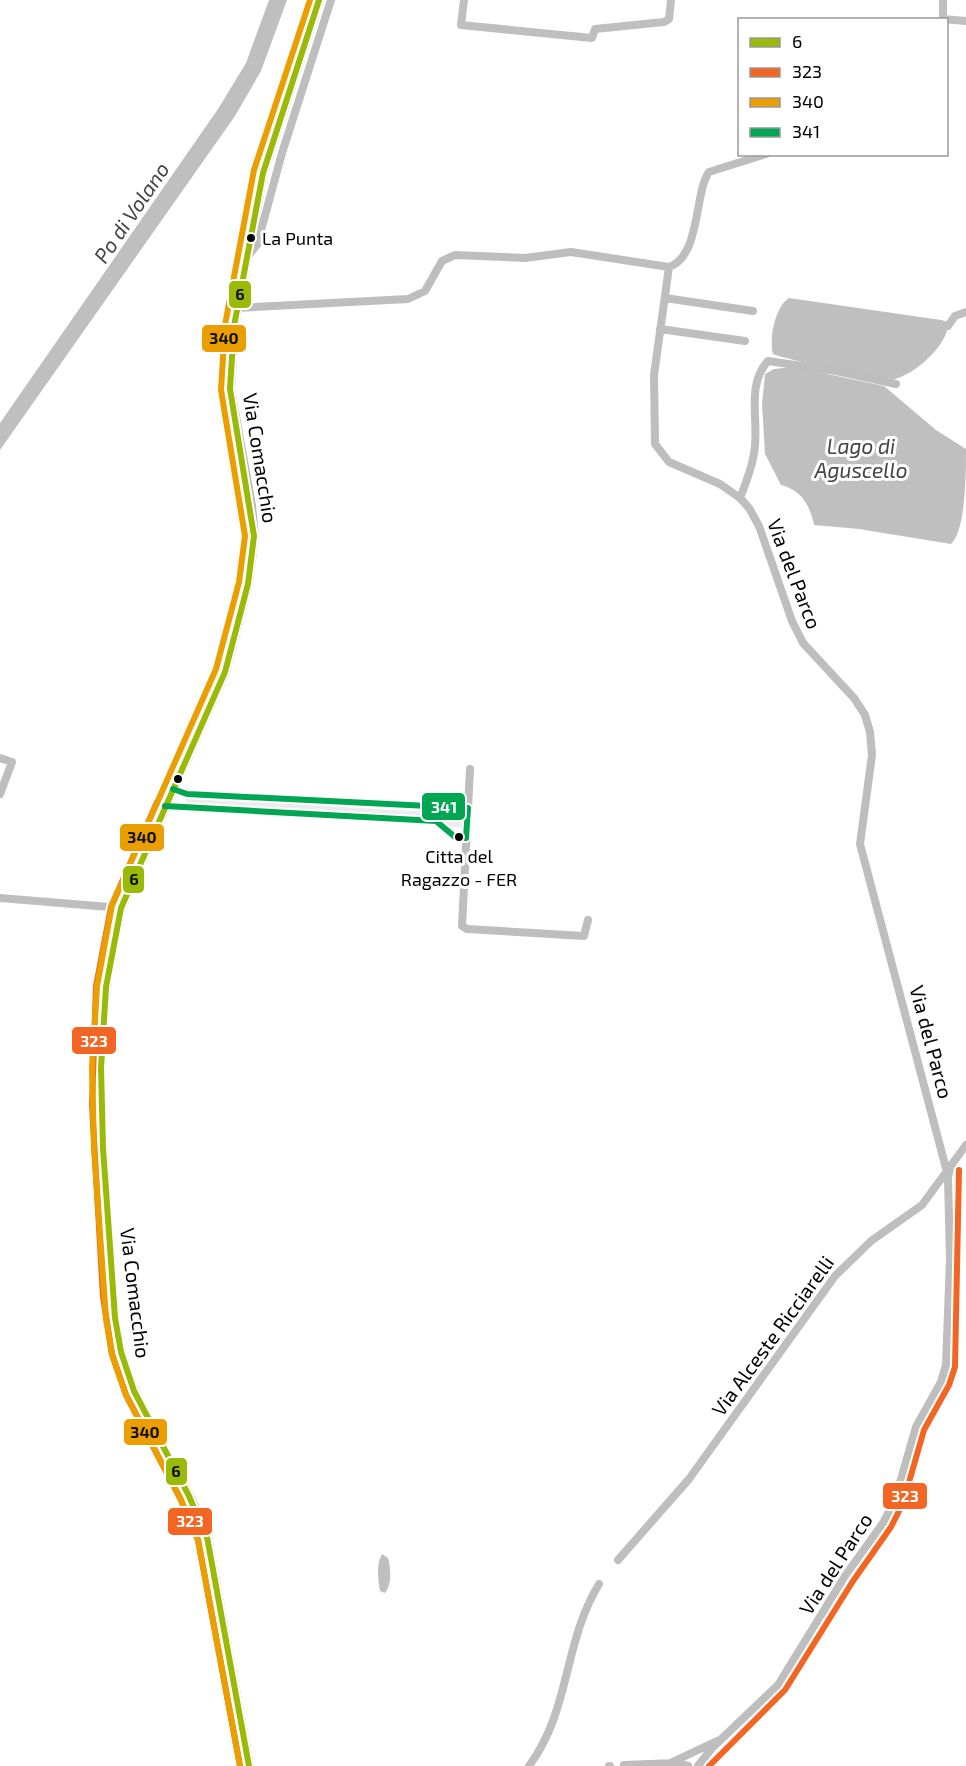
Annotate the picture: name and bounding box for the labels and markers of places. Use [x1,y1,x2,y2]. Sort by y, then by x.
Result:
place label: La Punta [262,227,333,249]
marker: La Punta [245,232,257,244]
unlabelled marker [172,773,184,785]
marker: Citta del Ragazzo - FER [453,831,465,843]
place label: Citta del Ragazzo - FER [401,845,517,890]

